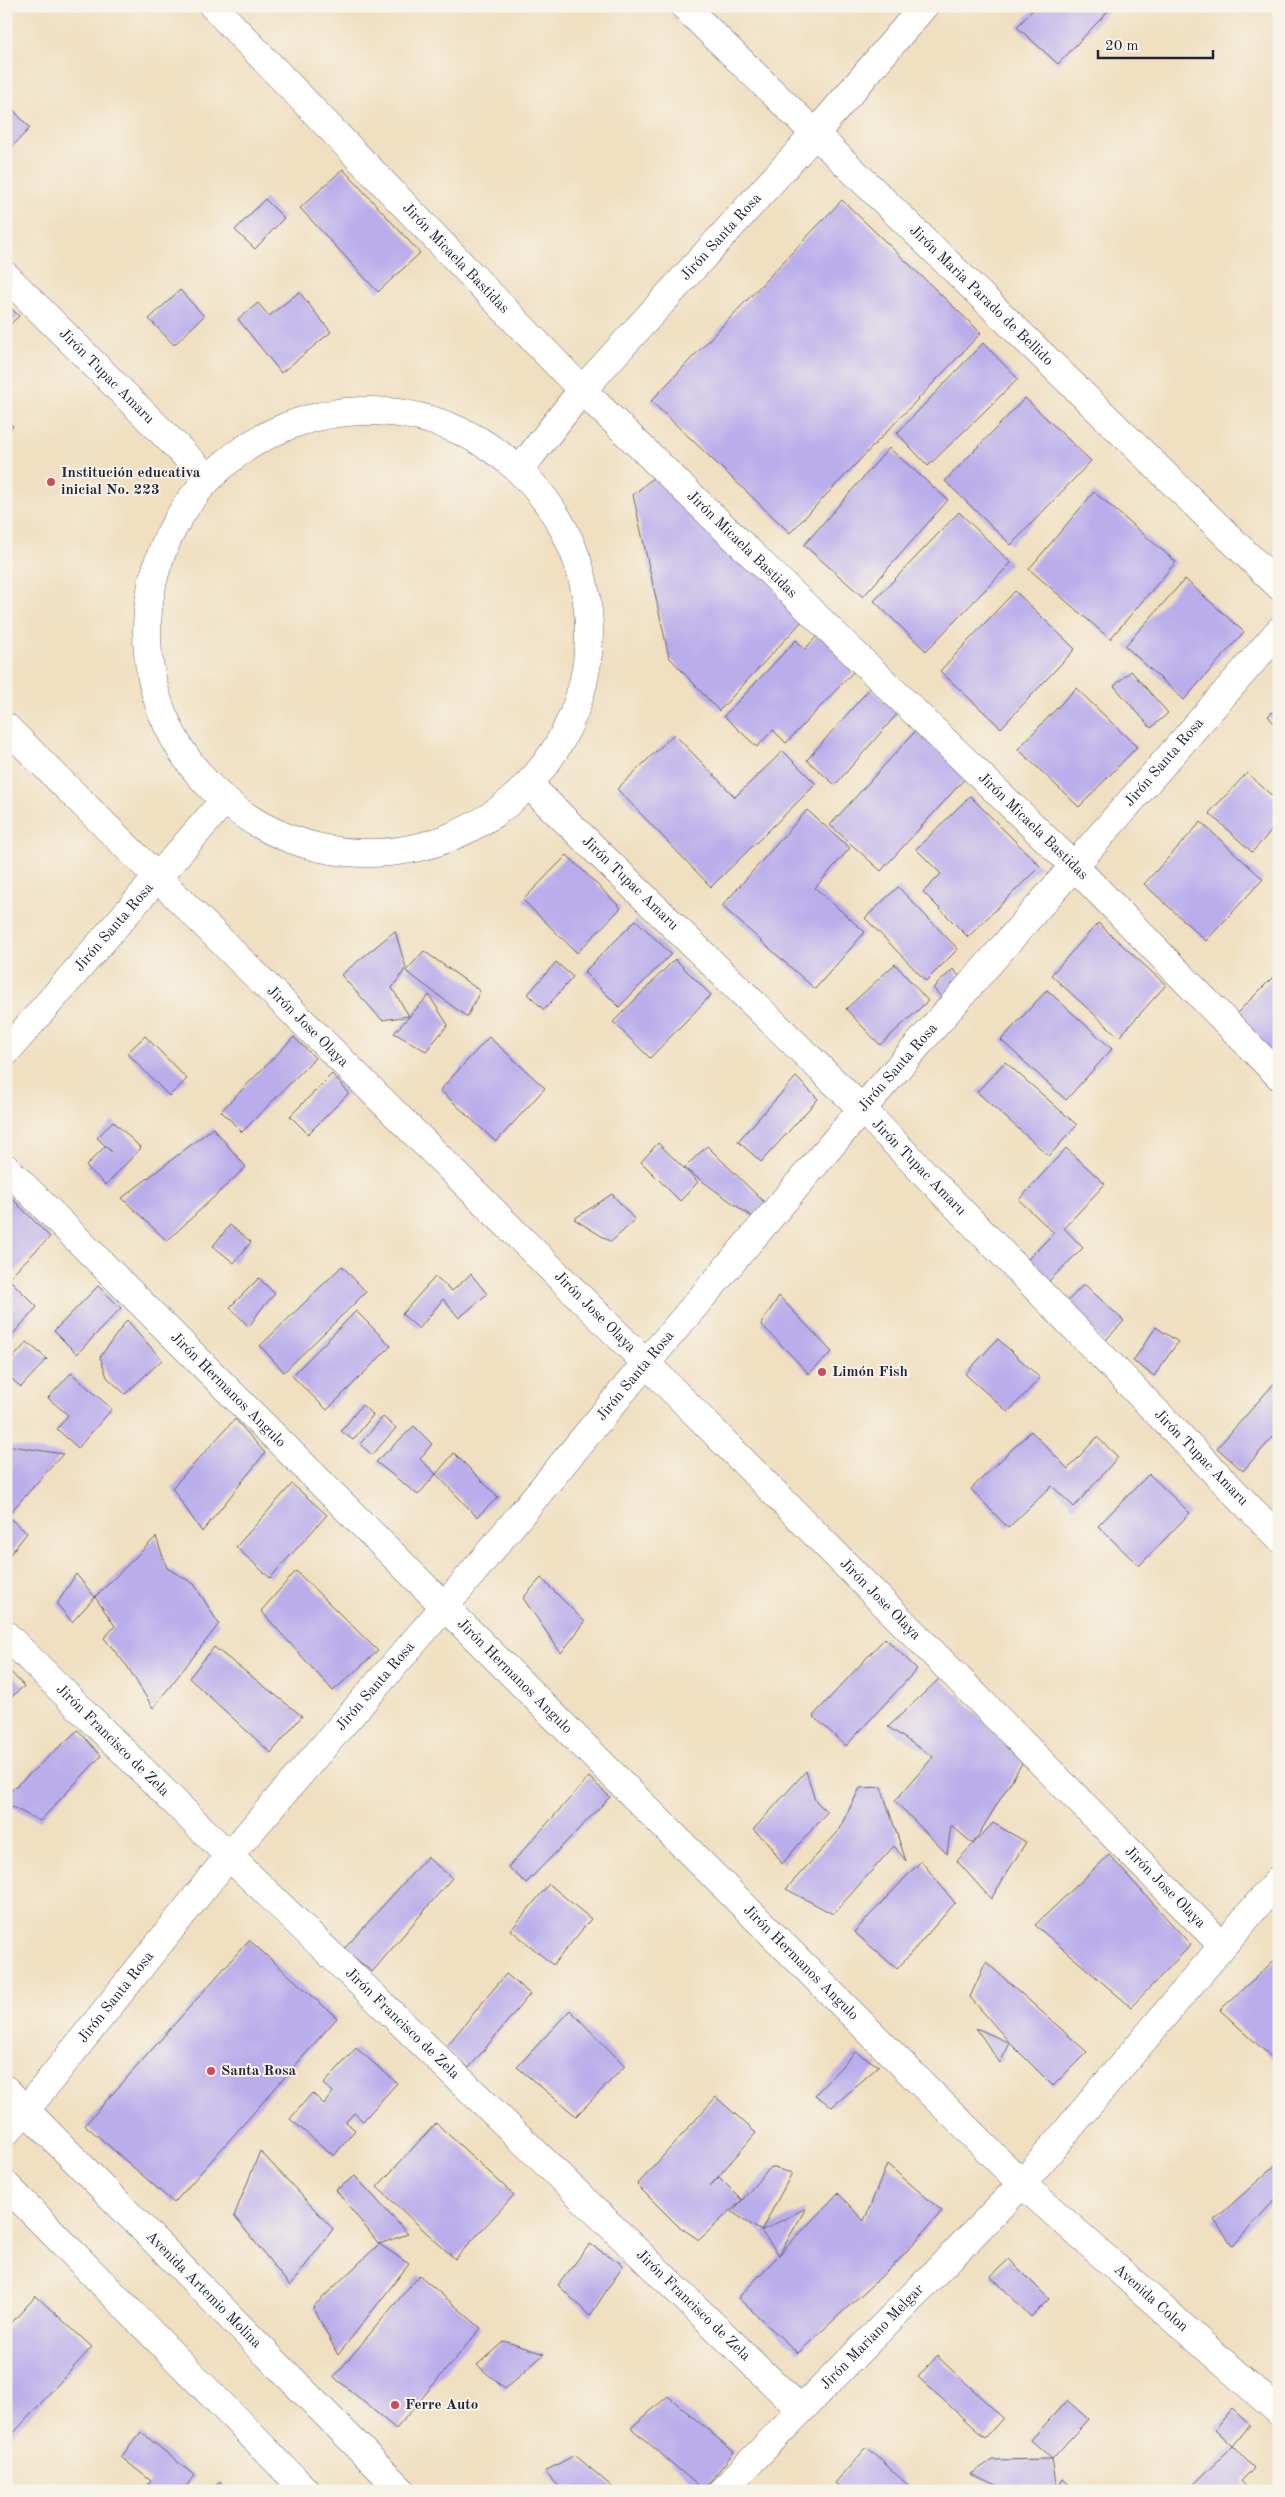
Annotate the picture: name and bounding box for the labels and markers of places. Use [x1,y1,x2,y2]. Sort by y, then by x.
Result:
place label: Institución educativa inicial No. 223 [61,466,201,498]
marker: Institución educativa inicial No. 223 [45,476,57,488]
place label: Limón Fish [832,1365,908,1380]
marker: Limón Fish [816,1366,828,1378]
place label: Santa Rosa [221,2064,297,2079]
marker: Santa Rosa [205,2065,217,2077]
place label: Ferre Auto [405,2398,478,2413]
marker: Ferre Auto [389,2399,401,2411]

